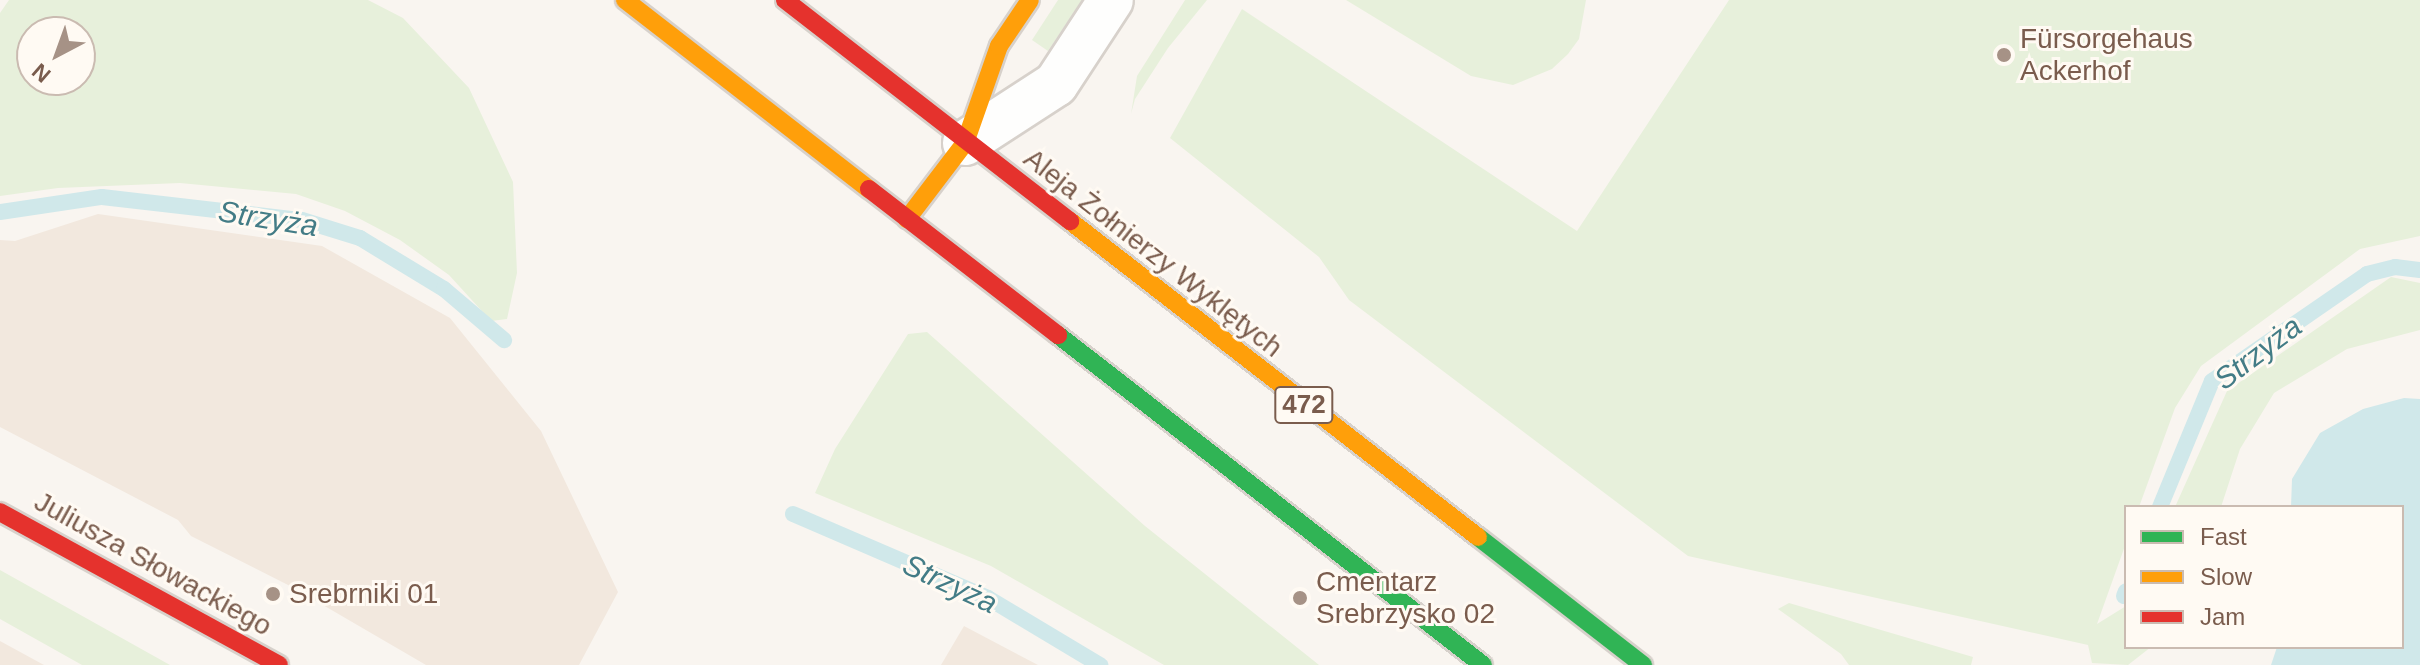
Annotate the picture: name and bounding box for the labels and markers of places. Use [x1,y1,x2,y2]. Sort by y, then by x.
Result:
place label: Fürsorgehaus Ackerhof [2020,22,2193,88]
marker: Fürsorgehaus Ackerhof [1995,46,2013,64]
place label: Cmentarz Srebrzysko 02 [1316,565,1495,631]
place label: Srebrniki 01 [289,577,438,611]
marker: Srebrniki 01 [264,585,282,603]
marker: Cmentarz Srebrzysko 02 [1291,589,1309,607]

